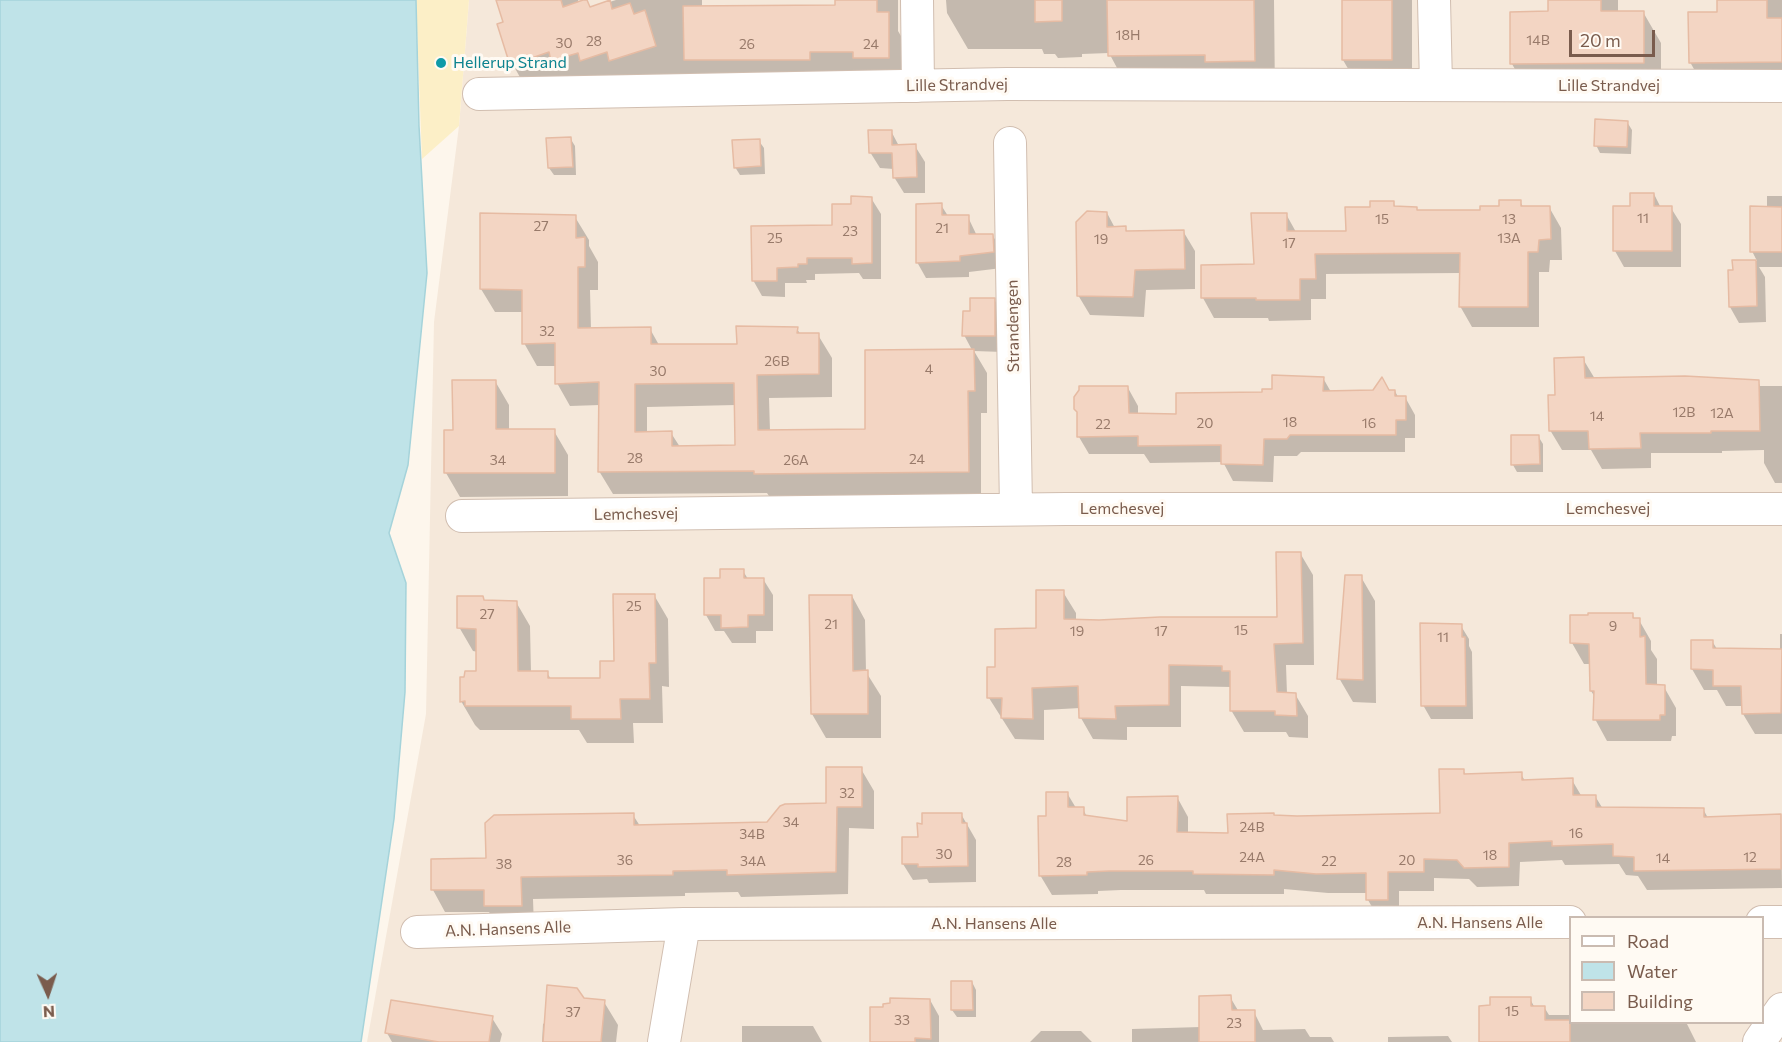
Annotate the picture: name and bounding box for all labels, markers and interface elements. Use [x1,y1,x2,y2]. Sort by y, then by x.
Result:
scale bar [1572,18,1658,56]
house number: 18H [1116,27,1140,43]
text: 20 m [1580,29,1621,51]
house number: 14B [1526,32,1550,48]
house number: 28 [586,33,602,49]
house number: 30 [555,35,573,51]
house number: 26 [739,36,755,52]
house number: 24 [863,36,879,52]
place label: Hellerup Strand [453,53,567,73]
marker: Hellerup Strand [434,56,448,70]
street label: Lille Strandvej [906,75,1008,95]
street label: Lille Strandvej [1558,76,1660,96]
house number: 11 [1637,210,1649,226]
house number: 15 [1375,211,1389,227]
house number: 13 [1502,211,1516,227]
house number: 27 [533,218,549,234]
house number: 21 [935,220,949,236]
house number: 23 [842,223,858,239]
house number: 25 [767,230,783,246]
house number: 13A [1497,230,1521,246]
house number: 19 [1094,231,1108,247]
house number: 17 [1282,235,1296,251]
street label: Strandengen [1003,280,1023,372]
house number: 32 [539,323,555,339]
house number: 26B [764,353,790,369]
house number: 4 [925,361,933,377]
house number: 30 [649,363,667,379]
house number: 12B [1673,404,1695,420]
house number: 12A [1710,405,1734,421]
house number: 14 [1590,408,1604,424]
house number: 18 [1283,414,1297,430]
house number: 20 [1197,415,1213,431]
house number: 16 [1362,415,1376,431]
house number: 22 [1095,416,1111,432]
house number: 28 [627,450,643,466]
house number: 24 [909,451,925,467]
house number: 34 [490,452,506,468]
house number: 26A [783,452,809,468]
street label: Lemchesvej [1080,499,1164,519]
street label: Lemchesvej [1566,499,1650,519]
street label: Lemchesvej [594,504,678,524]
house number: 25 [626,598,642,614]
house number: 27 [479,606,495,622]
house number: 21 [824,616,838,632]
house number: 9 [1609,618,1617,634]
house number: 15 [1234,622,1248,638]
house number: 19 [1070,623,1084,639]
house number: 17 [1154,623,1168,639]
house number: 11 [1437,629,1449,645]
house number: 32 [839,785,855,801]
house number: 34 [783,814,799,830]
house number: 24B [1240,819,1264,835]
house number: 16 [1569,825,1583,841]
house number: 34B [739,826,765,842]
house number: 30 [935,846,953,862]
house number: 18 [1483,847,1497,863]
house number: 24A [1239,849,1265,865]
house number: 12 [1743,849,1757,865]
house number: 14 [1656,850,1670,866]
house number: 36 [617,852,633,868]
house number: 26 [1138,852,1154,868]
house number: 20 [1399,852,1415,868]
house number: 34A [740,853,766,869]
house number: 22 [1321,853,1337,869]
house number: 28 [1056,854,1072,870]
house number: 38 [496,856,512,872]
street label: A.N. Hansens Alle [1417,913,1543,933]
street label: A.N. Hansens Alle [931,914,1057,934]
legend [1569,916,1764,1024]
street label: A.N. Hansens Alle [445,917,571,941]
text: Road [1627,930,1669,952]
text: Water [1627,960,1678,982]
north arrow [18,964,78,1024]
text: Building [1627,990,1693,1012]
text: N [42,1003,55,1022]
house number: 15 [1505,1003,1519,1019]
house number: 37 [565,1004,581,1020]
house number: 33 [894,1012,910,1028]
house number: 23 [1226,1015,1242,1031]

